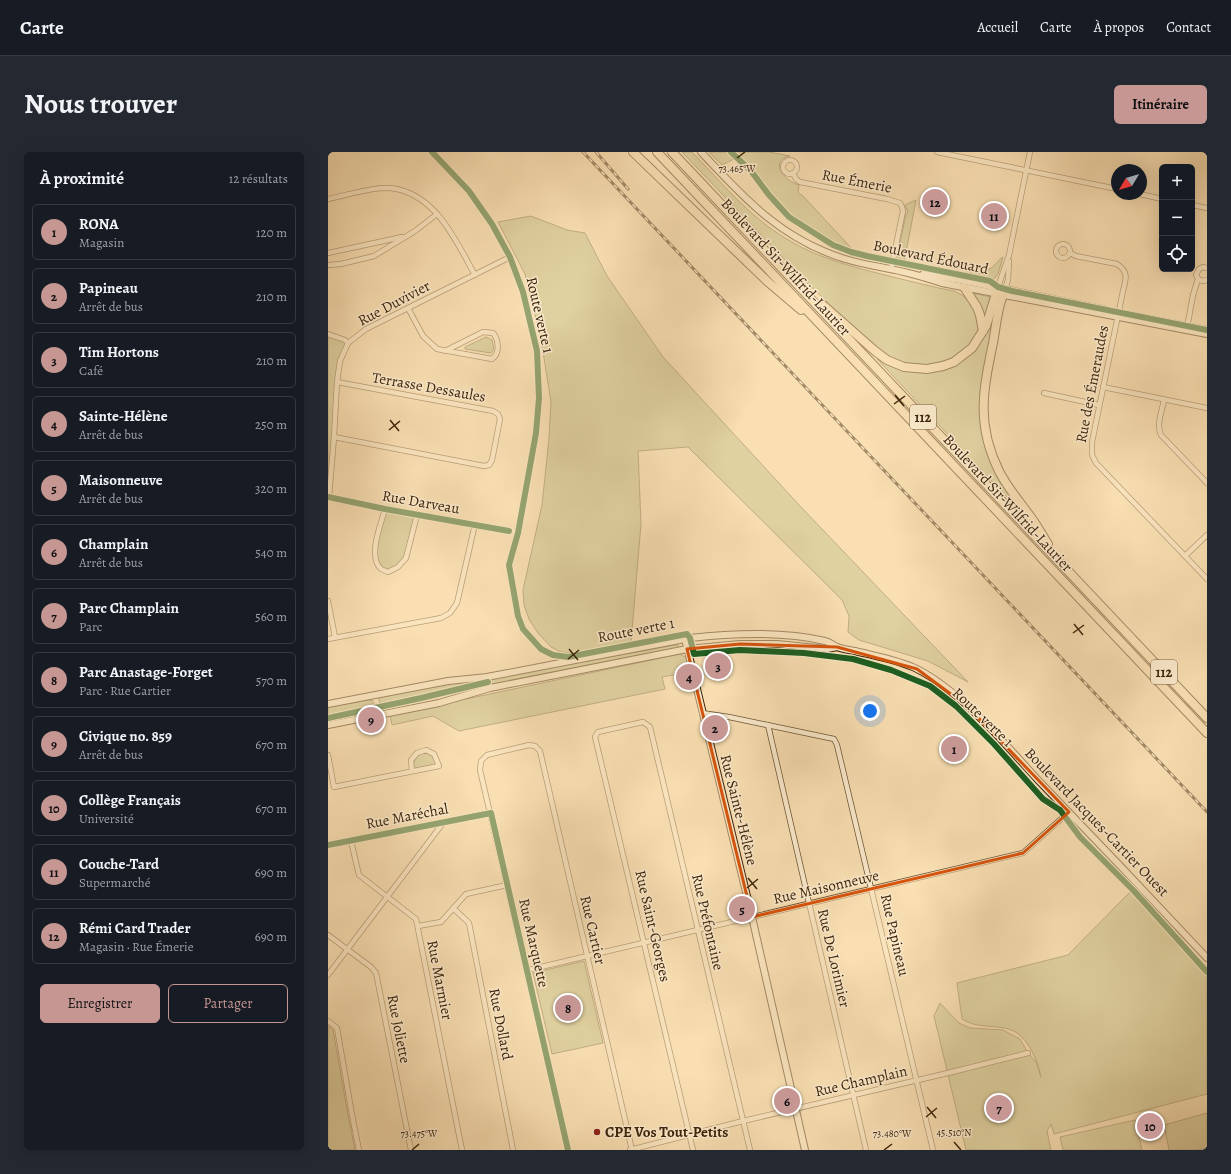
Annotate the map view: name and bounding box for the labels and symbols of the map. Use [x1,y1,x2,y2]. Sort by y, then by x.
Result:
text: 73.465°W [718,162,756,175]
street label: Rue Émerie [820,164,894,198]
north arrow [1111,164,1147,200]
pin: 12 [922,187,948,217]
street label: Boulevard Sir-Wilfrid-Laurier [717,194,855,340]
pin: 11 [981,201,1007,231]
street label: Boulevard Édouard [871,235,992,279]
street label: Rue Duvivier [354,275,434,330]
street label: Route verte 1 [522,275,558,355]
street label: Rue des Émeraudes [1071,323,1113,445]
street label: Terrasse Dessaules [371,367,487,407]
road number: 112 [910,405,936,429]
street label: Boulevard Sir-Wilfrid-Laurier [939,430,1077,576]
street label: Rue Darveau [381,485,462,519]
street label: Route verte 1 [596,613,676,647]
pin: 3 [705,651,731,681]
road number: 112 [1151,660,1177,684]
pin: 4 [676,662,702,692]
street label: Route verte 1 [949,684,1017,750]
your location [860,701,880,721]
pin: 9 [358,705,384,735]
pin: 2 [702,713,728,743]
pin: 1 [941,734,967,764]
street label: Boulevard Jacques-Cartier Ouest [1020,743,1174,901]
street label: Rue Sainte-Hélène [716,752,763,868]
street label: Rue Maréchal [364,798,450,834]
street label: Rue Maisonneuve [771,865,881,909]
street label: Rue Saint-Georges [630,868,676,984]
street label: Rue Préfontaine [687,872,729,972]
street label: Rue Papineau [876,892,914,979]
street label: Rue Cartier [575,894,611,967]
pin: 5 [729,894,755,924]
street label: Rue Marquette [514,896,554,990]
street label: Rue De Lorimier [813,907,855,1010]
street label: Rue Marmier [422,938,458,1022]
street label: Rue Dollard [484,987,518,1062]
street label: Rue Joliette [383,993,416,1065]
pin: 8 [555,993,581,1023]
street label: Rue Champlain [813,1061,909,1101]
pin: 6 [774,1086,800,1116]
pin: 7 [986,1093,1012,1123]
pin: 10 [1137,1111,1163,1141]
place label: CPE Vos Tout-Petits [605,1122,728,1142]
text: 45.510°N [936,1126,972,1139]
text: 73.475°W [401,1127,438,1140]
marker: CPE Vos Tout-Petits [592,1127,602,1137]
text: 73.480°W [873,1127,912,1140]

